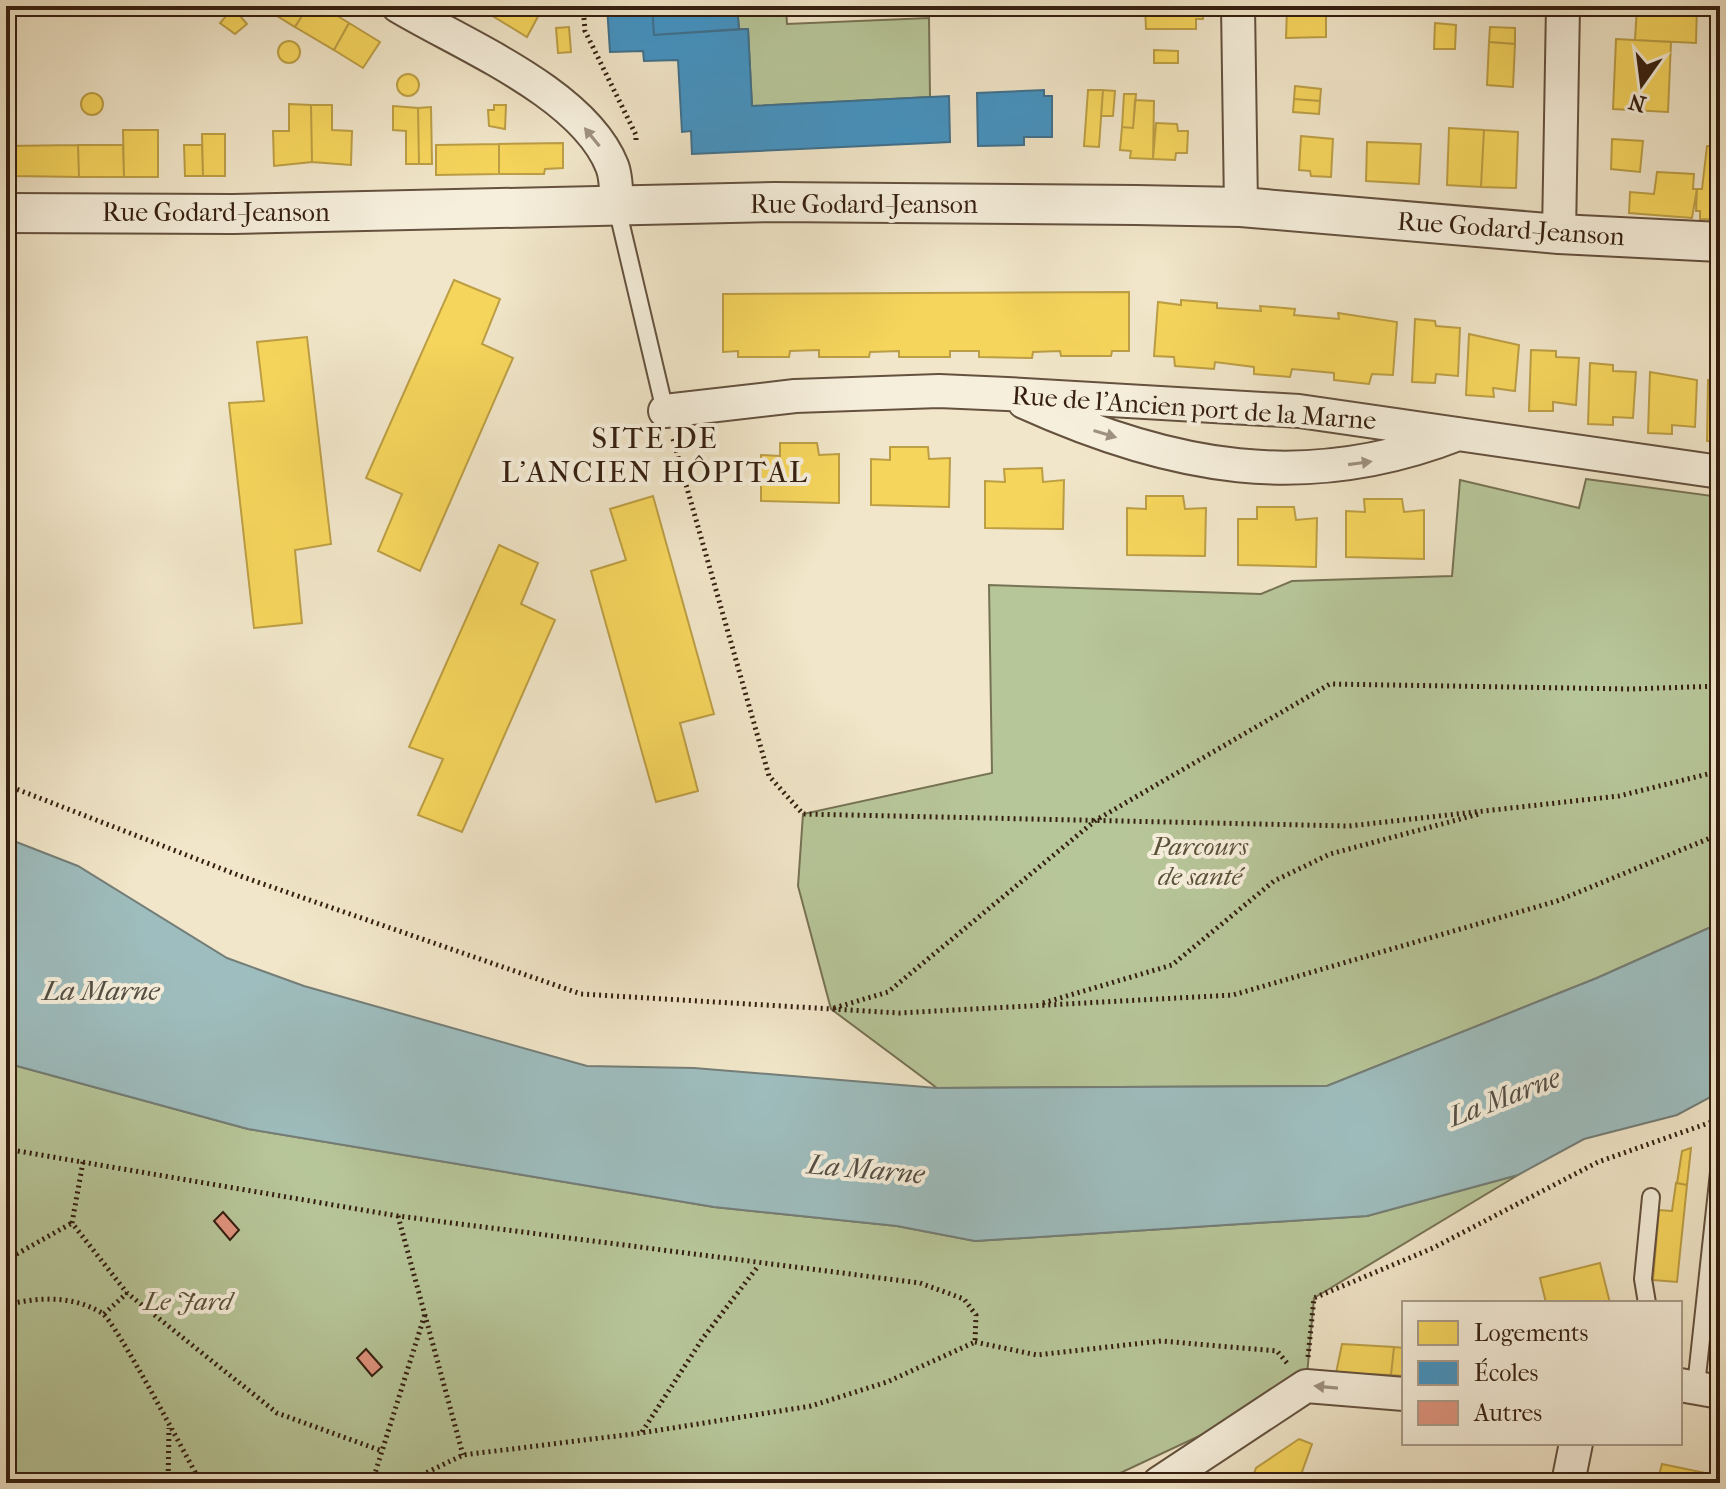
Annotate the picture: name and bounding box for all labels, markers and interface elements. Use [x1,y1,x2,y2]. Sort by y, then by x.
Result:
north arrow [1602,44,1682,124]
text: N [1626,88,1649,117]
one-way arrow [584,127,601,147]
street label: Rue Godard-Jeanson [750,189,978,220]
street label: Rue Godard-Jeanson [102,197,330,228]
street label: Rue Godard-Jeanson [1396,206,1626,252]
street label: Rue de l'Ancien port de la Marne [1011,380,1377,436]
district label: SITE DE L'ANCIEN HÔPITAL [501,421,809,490]
one-way arrow [1094,428,1118,441]
one-way arrow [1348,456,1373,469]
park label: Parcours de santé [1151,831,1249,892]
water label: La Marne [40,974,160,1007]
water label: La Marne [1442,1060,1565,1134]
water label: La Marne [804,1147,927,1191]
park label: Le Jard [142,1286,236,1317]
legend [1402,1301,1682,1445]
text: Logements [1474,1319,1589,1347]
text: Écoles [1474,1358,1539,1387]
one-way arrow [1313,1380,1338,1393]
text: Autres [1473,1399,1542,1427]

